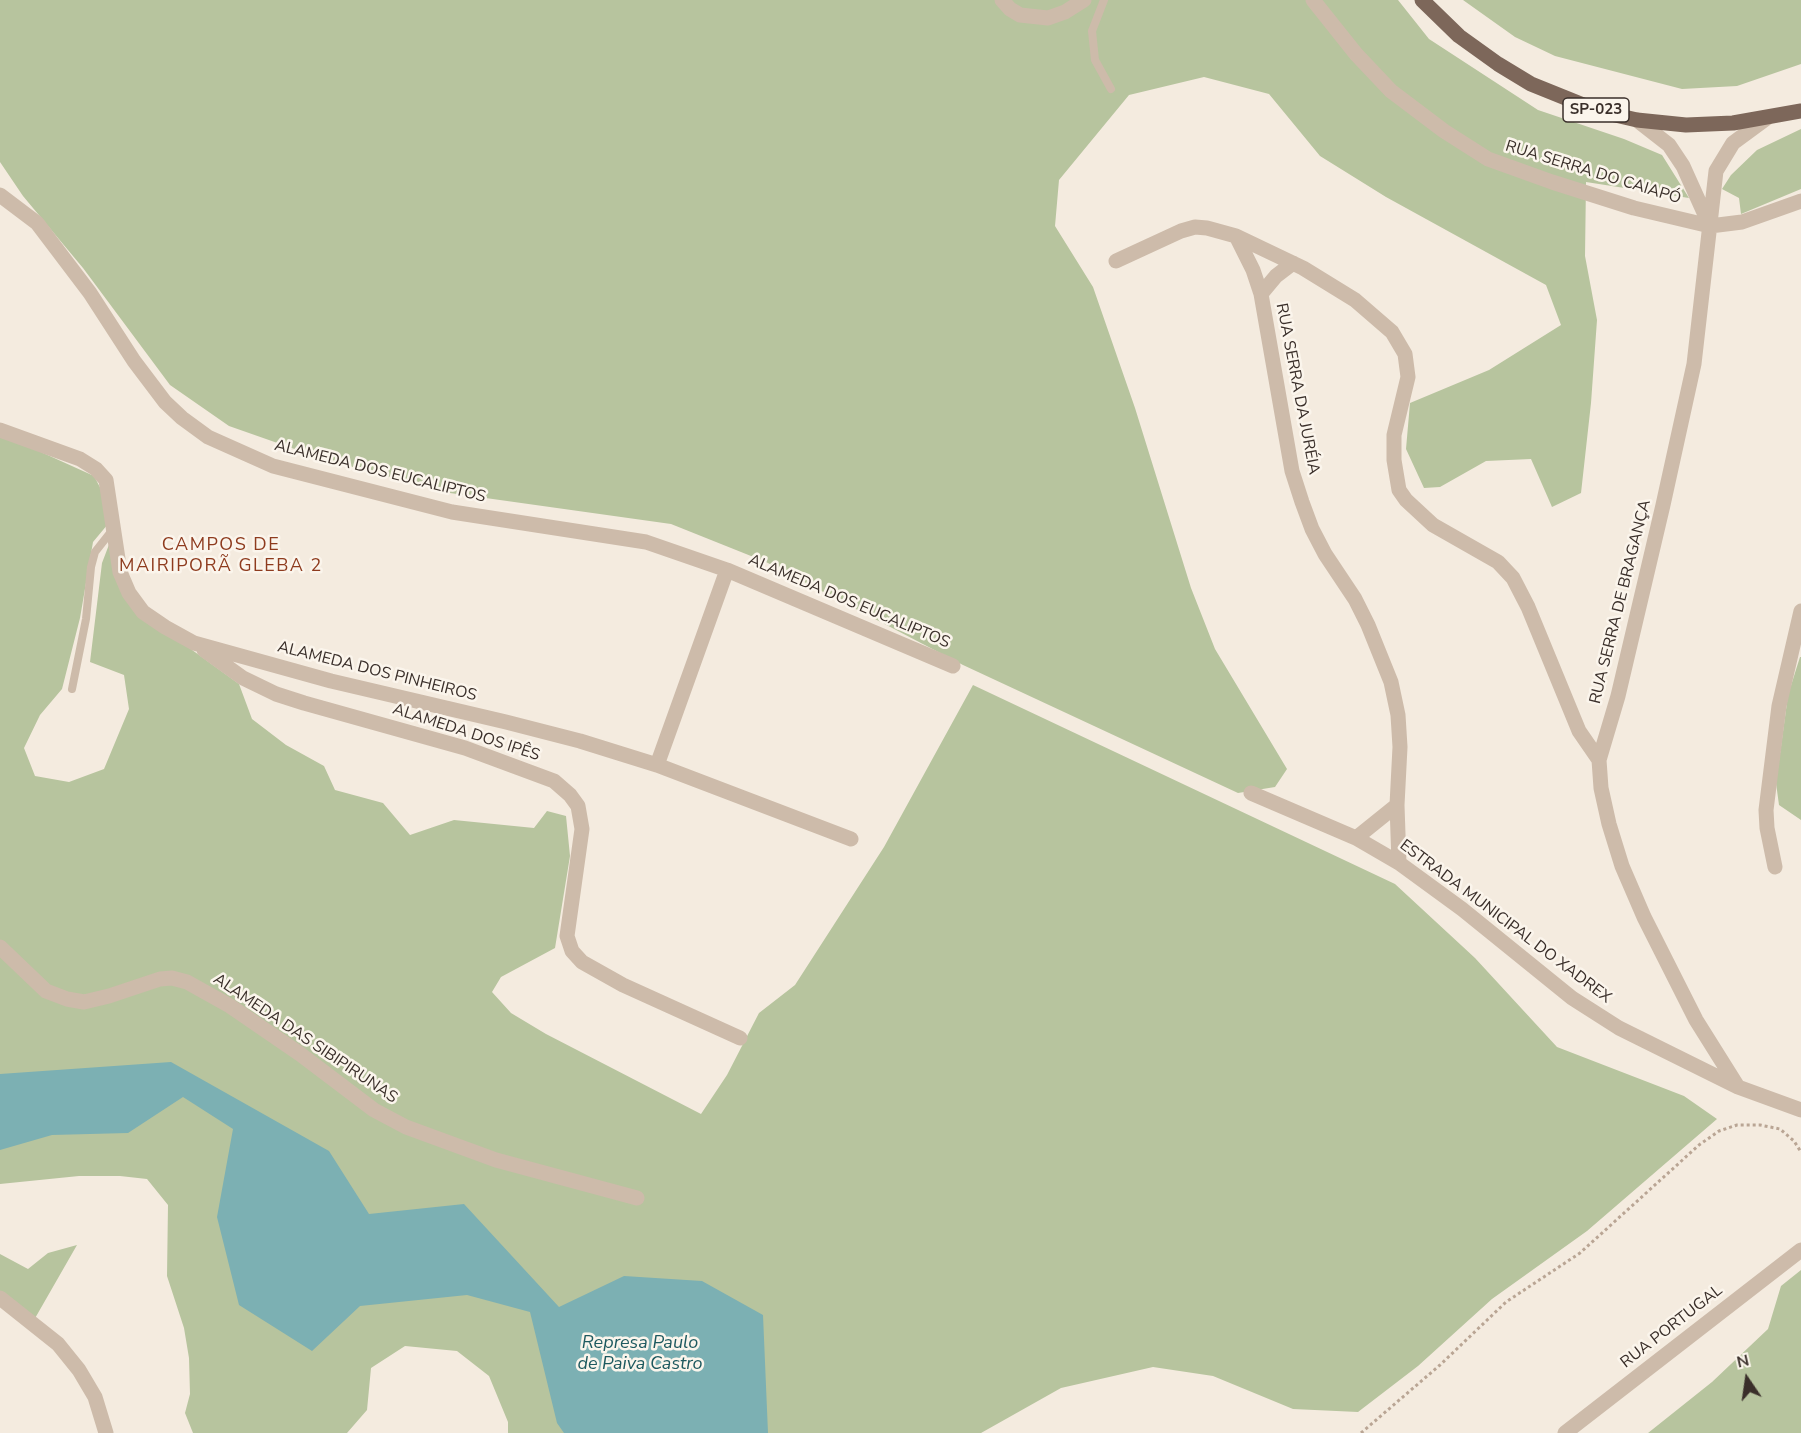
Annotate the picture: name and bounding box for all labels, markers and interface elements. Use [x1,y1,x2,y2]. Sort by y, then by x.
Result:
road number: SP-023 [1563,98,1629,122]
street label: RUA SERRA DO CAIAPÓ [1503,137,1683,209]
street label: RUA SERRA DA JURÉIA [1271,302,1323,476]
street label: ALAMEDA DOS EUCALIPTOS [272,436,488,508]
street label: RUA SERRA DE BRAGANÇA [1586,498,1656,706]
district label: CAMPOS DE MAIRIPORÃ GLEBA 2 [119,535,323,578]
street label: ALAMEDA DOS EUCALIPTOS [745,551,953,653]
street label: ALAMEDA DOS PINHEIROS [275,638,479,706]
street label: ALAMEDA DOS IPÊS [390,700,542,766]
street label: ESTRADA MUNICIPAL DO XADREX [1395,836,1615,1008]
street label: ALAMEDA DAS SIBIPIRUNAS [209,970,401,1108]
street label: RUA PORTUGAL [1617,1281,1727,1373]
water label: Represa Paulo de Paiva Castro [577,1333,703,1376]
north arrow [1717,1349,1777,1409]
text: N [1735,1349,1751,1374]

